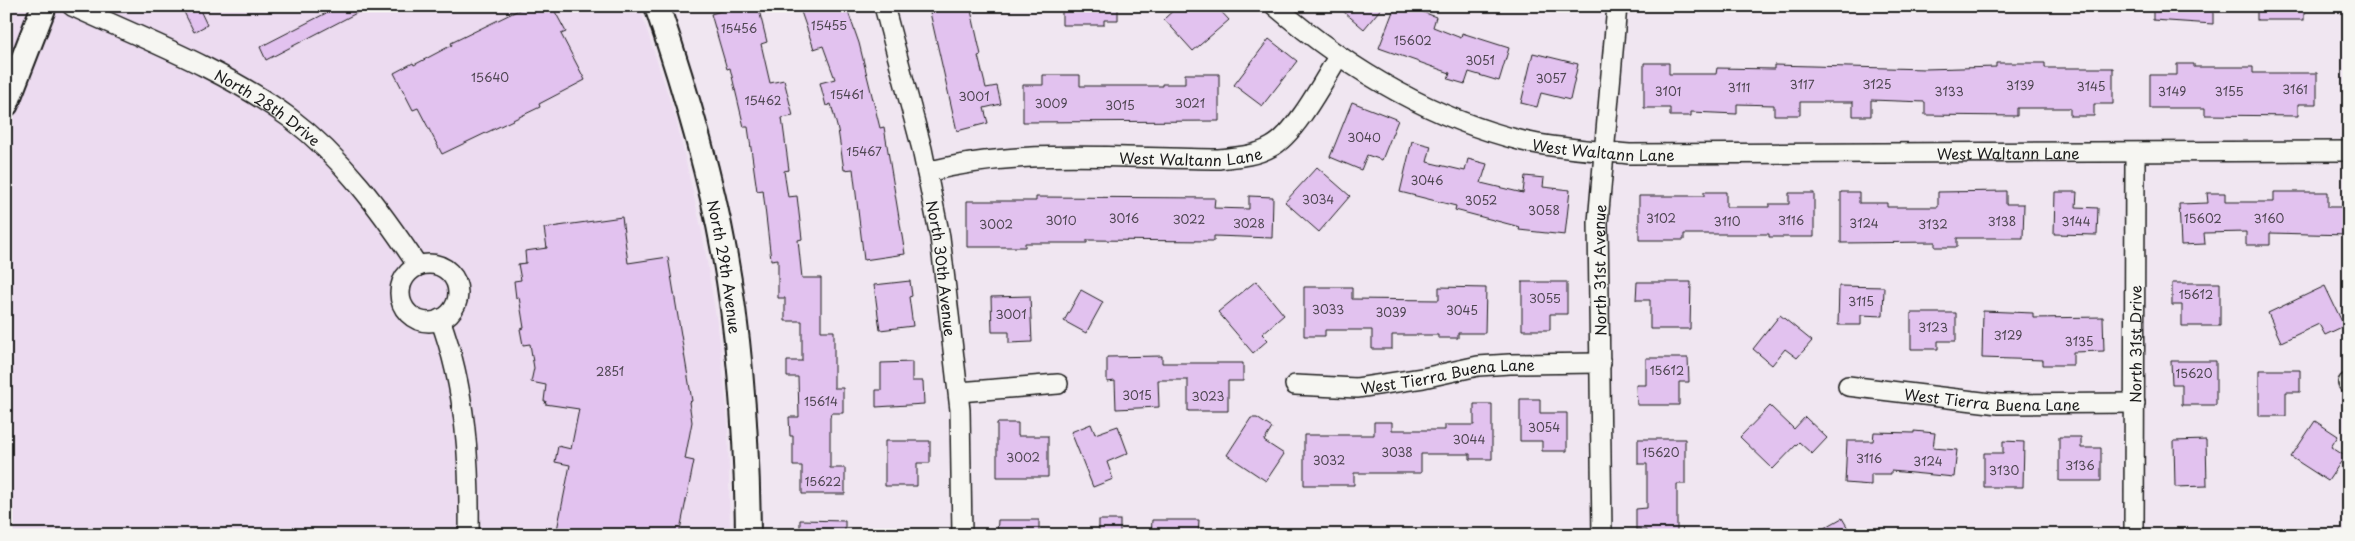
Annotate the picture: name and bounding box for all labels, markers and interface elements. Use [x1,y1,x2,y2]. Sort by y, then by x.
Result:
house number: 15455 [811,16,847,34]
house number: 15456 [721,19,757,37]
house number: 15602 [1394,31,1432,49]
house number: 3051 [1465,51,1495,69]
street label: North 28th Drive [211,62,326,151]
house number: 15640 [471,68,509,86]
house number: 3057 [1535,69,1567,87]
house number: 3117 [1789,75,1815,93]
house number: 3125 [1862,75,1892,93]
house number: 3139 [2006,76,2034,94]
house number: 3145 [2077,77,2105,95]
house number: 3111 [1728,78,1750,96]
house number: 3161 [2282,80,2308,98]
house number: 3101 [1655,82,1681,100]
house number: 3133 [1934,82,1964,100]
house number: 3149 [2158,82,2186,100]
house number: 3155 [2214,82,2244,100]
house number: 15461 [830,85,864,103]
house number: 3001 [958,87,990,105]
house number: 15462 [744,91,782,109]
house number: 3009 [1035,94,1067,112]
house number: 3021 [1175,94,1205,112]
house number: 3015 [1105,96,1135,114]
house number: 3040 [1347,128,1381,146]
street label: West Waltann Lane [1530,132,1675,166]
street label: West Waltann Lane [1119,141,1265,171]
street label: West Waltann Lane [1937,141,2080,164]
house number: 15467 [846,142,882,160]
house number: 3046 [1411,171,1443,189]
house number: 3034 [1302,190,1334,208]
house number: 3052 [1465,191,1497,209]
street label: North 29th Avenue [702,198,748,335]
street label: North 30th Avenue [921,198,963,337]
house number: 3058 [1528,201,1560,219]
street label: North 31st Avenue [1586,203,1611,336]
house number: 3016 [1109,209,1139,227]
house number: 3102 [1646,209,1676,227]
house number: 15602 [2184,209,2222,227]
house number: 3160 [2254,209,2285,227]
house number: 3022 [1173,210,1205,228]
house number: 3010 [1045,211,1077,229]
house number: 3116 [1778,211,1804,229]
house number: 3110 [1713,212,1741,230]
house number: 3138 [1988,212,2016,230]
house number: 3144 [2061,212,2091,230]
house number: 3028 [1233,214,1265,232]
house number: 3124 [1849,214,1879,232]
house number: 3002 [979,215,1013,233]
house number: 3132 [1918,215,1948,233]
street label: North 31st Drive [2123,285,2146,403]
house number: 15612 [2179,285,2213,303]
house number: 3055 [1529,289,1561,307]
house number: 3115 [1848,292,1874,310]
house number: 3033 [1312,300,1344,318]
house number: 3045 [1446,301,1478,319]
house number: 3039 [1376,303,1406,321]
house number: 3001 [995,305,1027,323]
house number: 3123 [1918,318,1948,336]
house number: 3129 [1994,326,2022,344]
house number: 3135 [2065,332,2094,350]
street label: West Tierra Buena Lane [1359,352,1535,399]
house number: 15612 [1650,361,1684,379]
house number: 2851 [596,362,624,380]
house number: 15620 [2176,364,2213,382]
street label: West Tierra Buena Lane [1903,381,2080,416]
house number: 3015 [1122,386,1152,404]
house number: 3023 [1192,387,1224,405]
house number: 15614 [804,392,838,410]
house number: 3054 [1528,418,1560,436]
house number: 3044 [1453,430,1485,448]
house number: 3038 [1381,443,1413,461]
house number: 15620 [1643,443,1680,461]
house number: 3002 [1006,448,1040,466]
house number: 3116 [1856,449,1882,467]
house number: 3032 [1313,451,1345,469]
house number: 3124 [1913,452,1943,470]
house number: 3136 [2065,456,2095,474]
house number: 3130 [1989,461,2019,479]
house number: 15622 [805,472,841,490]

